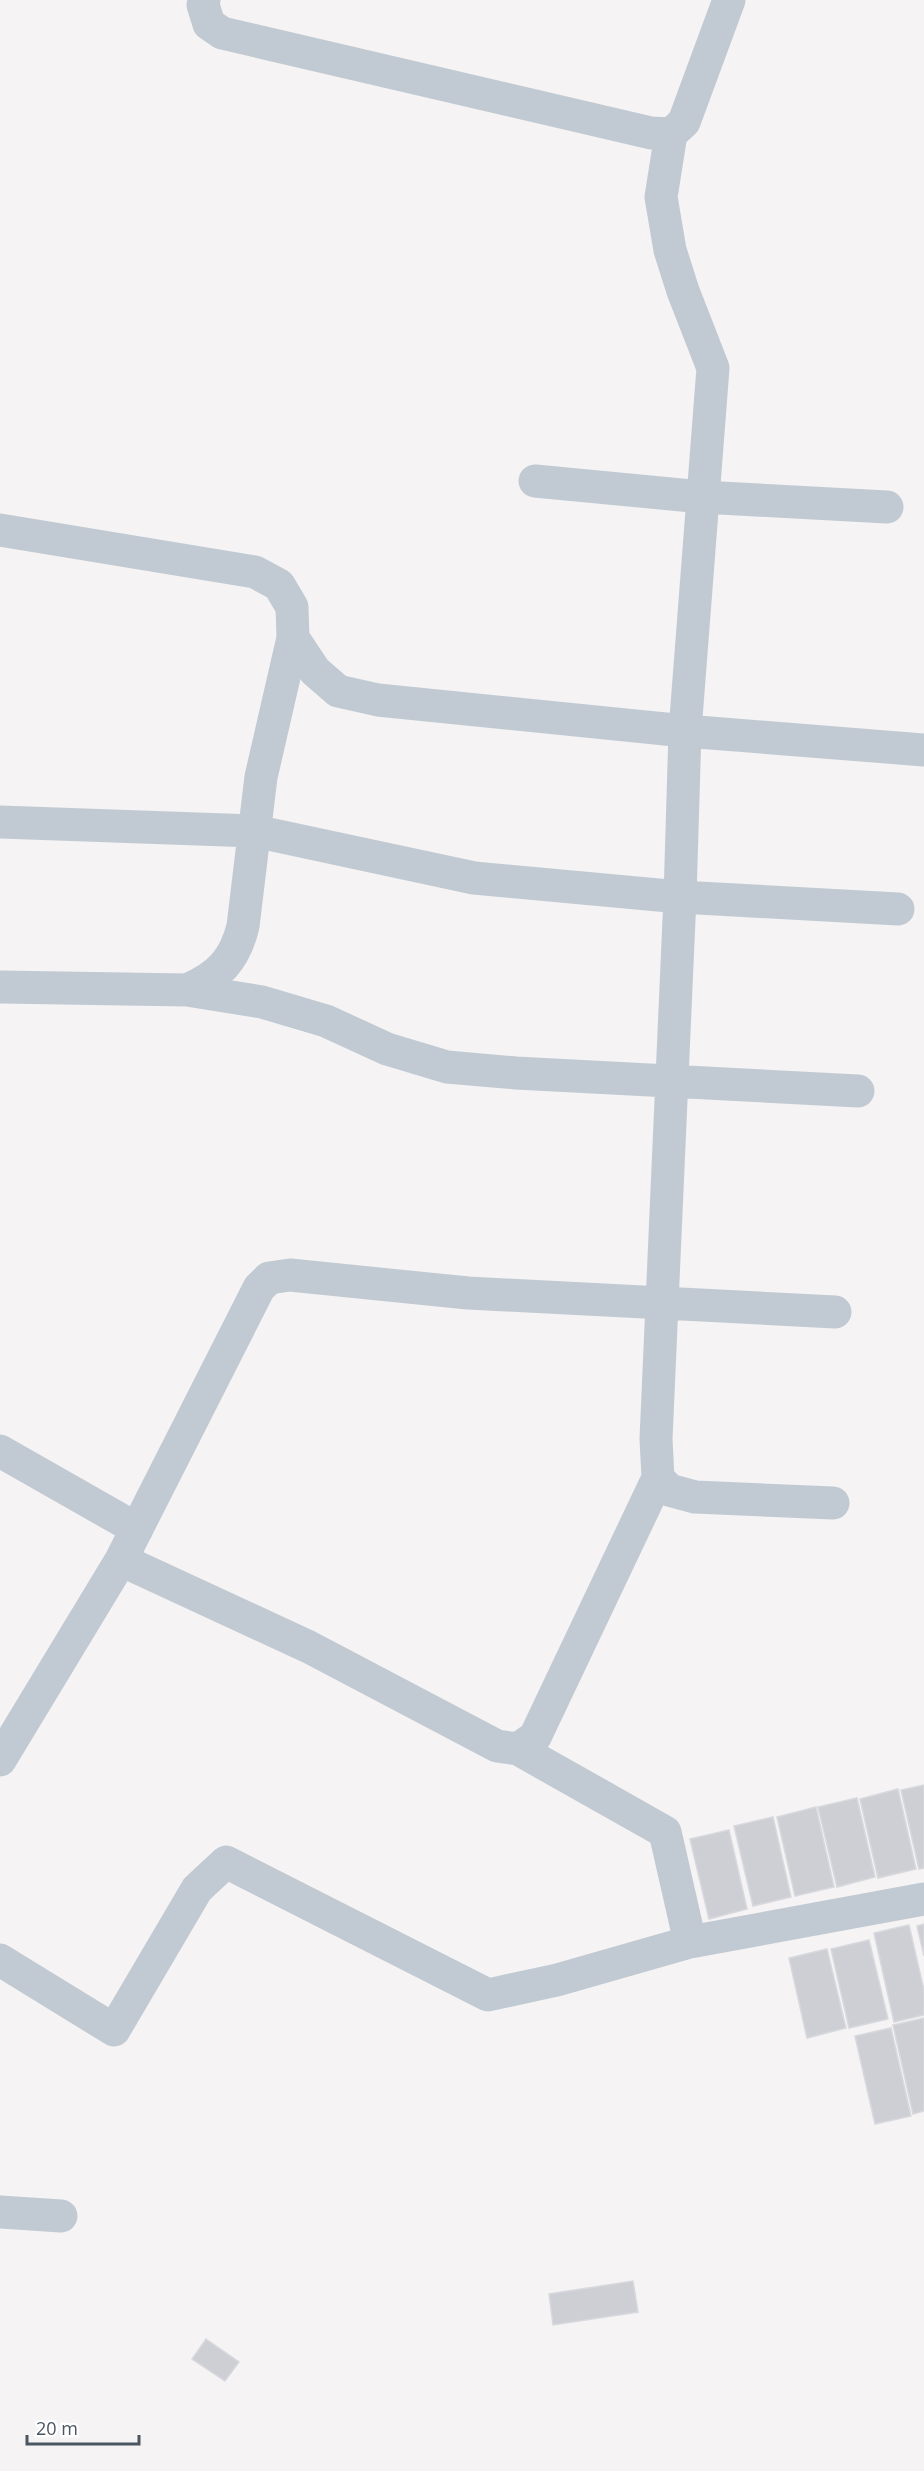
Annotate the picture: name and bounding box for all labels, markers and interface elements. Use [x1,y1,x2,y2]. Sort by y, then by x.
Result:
scale bar [27,2408,140,2446]
text: 20 m [36,2416,78,2440]

